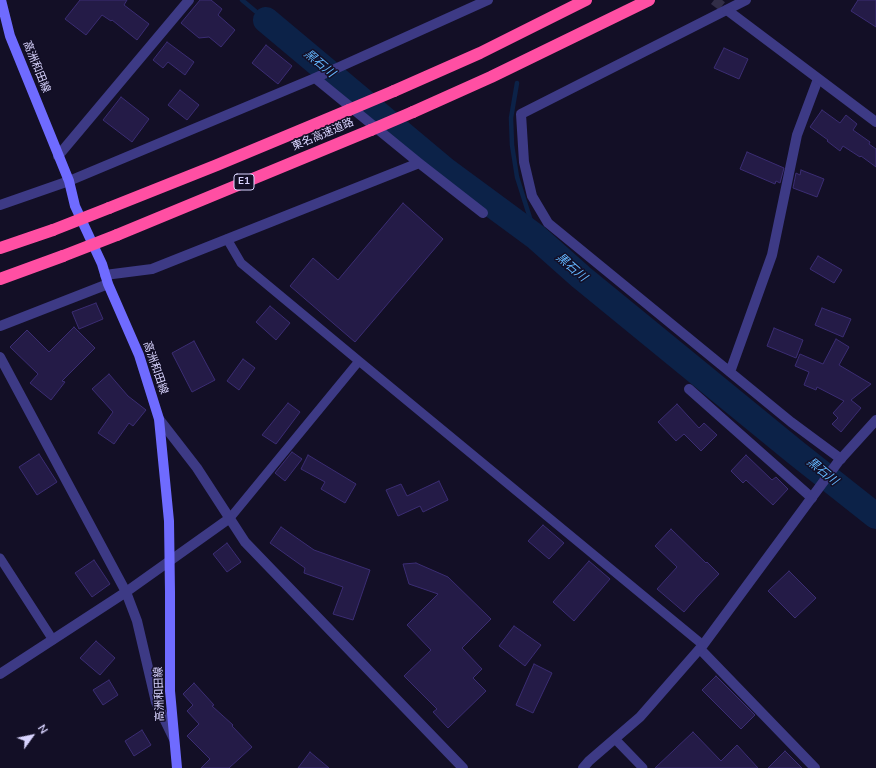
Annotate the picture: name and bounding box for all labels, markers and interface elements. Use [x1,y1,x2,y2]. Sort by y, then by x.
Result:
street label: 高洲和田線 [20,39,52,95]
water label: 黒石川 [301,47,337,81]
street label: 東名高速道路 [290,116,356,154]
road number: E1 [234,174,254,190]
water label: 黒石川 [553,251,589,285]
street label: 高洲和田線 [140,340,170,396]
water label: 黒石川 [803,455,841,489]
street label: 高洲和田線 [152,666,168,722]
north arrow [12,716,52,756]
text: N [34,722,51,737]

